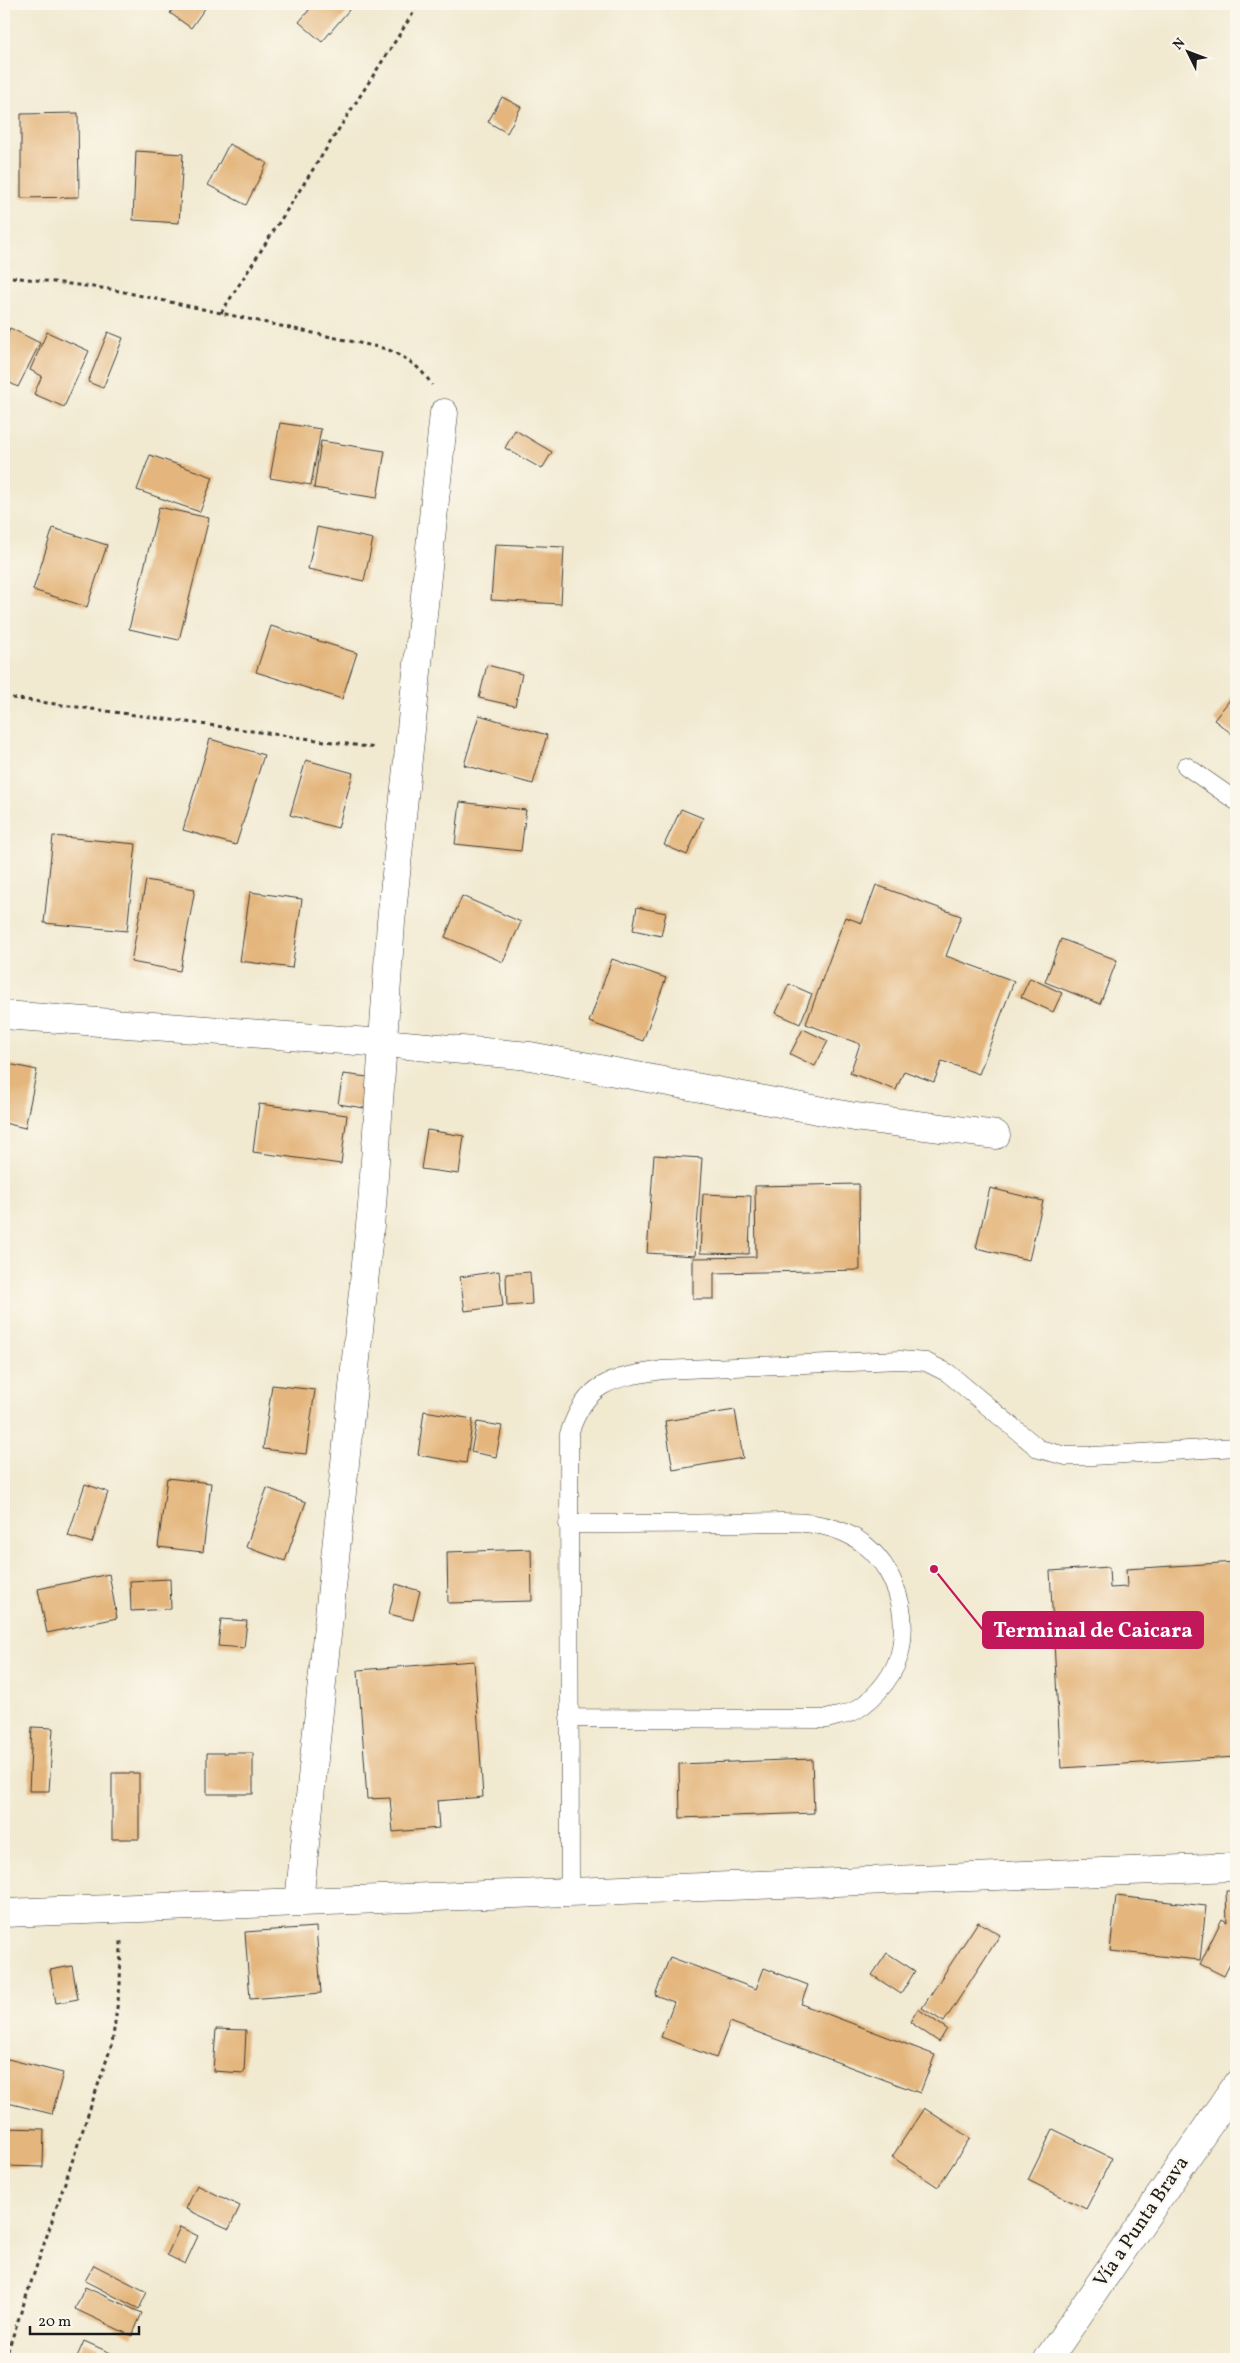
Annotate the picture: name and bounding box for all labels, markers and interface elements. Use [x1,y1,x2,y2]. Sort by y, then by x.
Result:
north arrow [1162,28,1212,78]
text: N [1169,34,1190,54]
callout: Terminal de Caicara [983,1612,1203,1648]
text: Terminal de Caicara [993,1617,1193,1646]
street label: Vía a Punta Brava [1088,2151,1196,2293]
scale bar [30,2303,139,2335]
text: 20 m [38,2312,71,2333]

